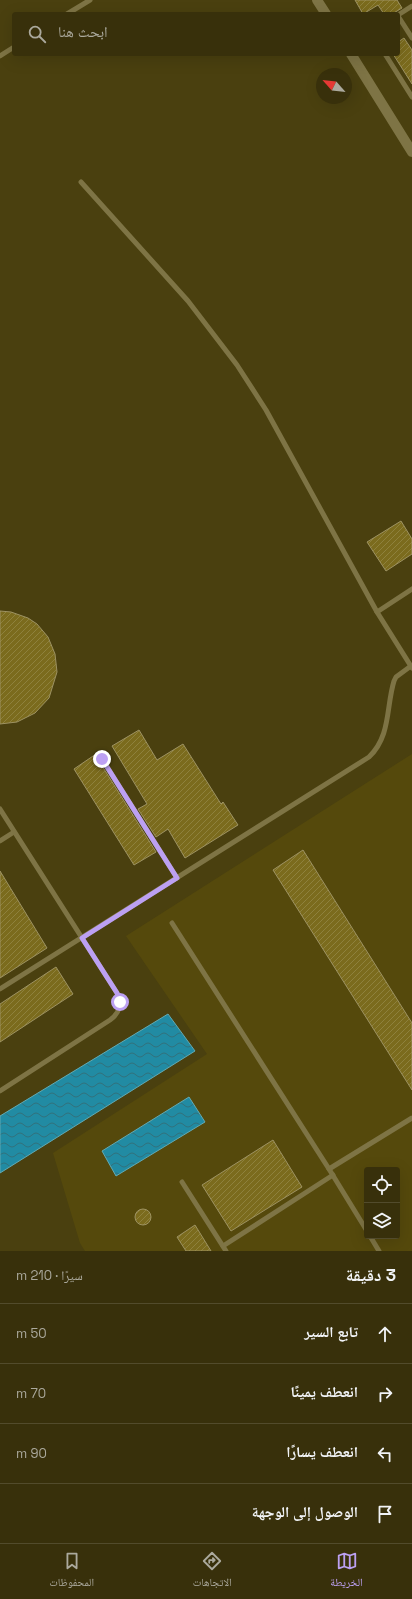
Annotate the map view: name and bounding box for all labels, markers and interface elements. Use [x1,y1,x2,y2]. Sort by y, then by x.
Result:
search box [12,12,400,56]
text: ابحث هنا [58,22,108,41]
icon: search [26,23,48,45]
north arrow [316,68,352,104]
route end [93,750,111,768]
route start [111,993,129,1011]
map controls [364,1167,400,1239]
button: locate [364,1167,400,1203]
button: layers [364,1203,400,1239]
text: 3 دقيقة [346,1264,396,1286]
text: سيرًا · 210 m [16,1267,83,1284]
text: تابع السير [304,1322,358,1341]
icon: ahead [374,1323,396,1345]
text: 50 m [16,1325,47,1342]
text: انعطف يمينًا [291,1382,358,1401]
icon: right [374,1383,396,1405]
text: 70 m [16,1385,46,1402]
text: انعطف يسارًا [286,1442,358,1461]
icon: left [374,1443,396,1465]
text: 90 m [16,1445,47,1462]
text: الوصول إلى الوجهة [252,1502,358,1521]
icon: arrive [374,1503,396,1525]
tab: المحفوظات [49,1550,94,1593]
tab: الاتجاهات [193,1550,232,1593]
tab: الخريطة [330,1550,363,1593]

